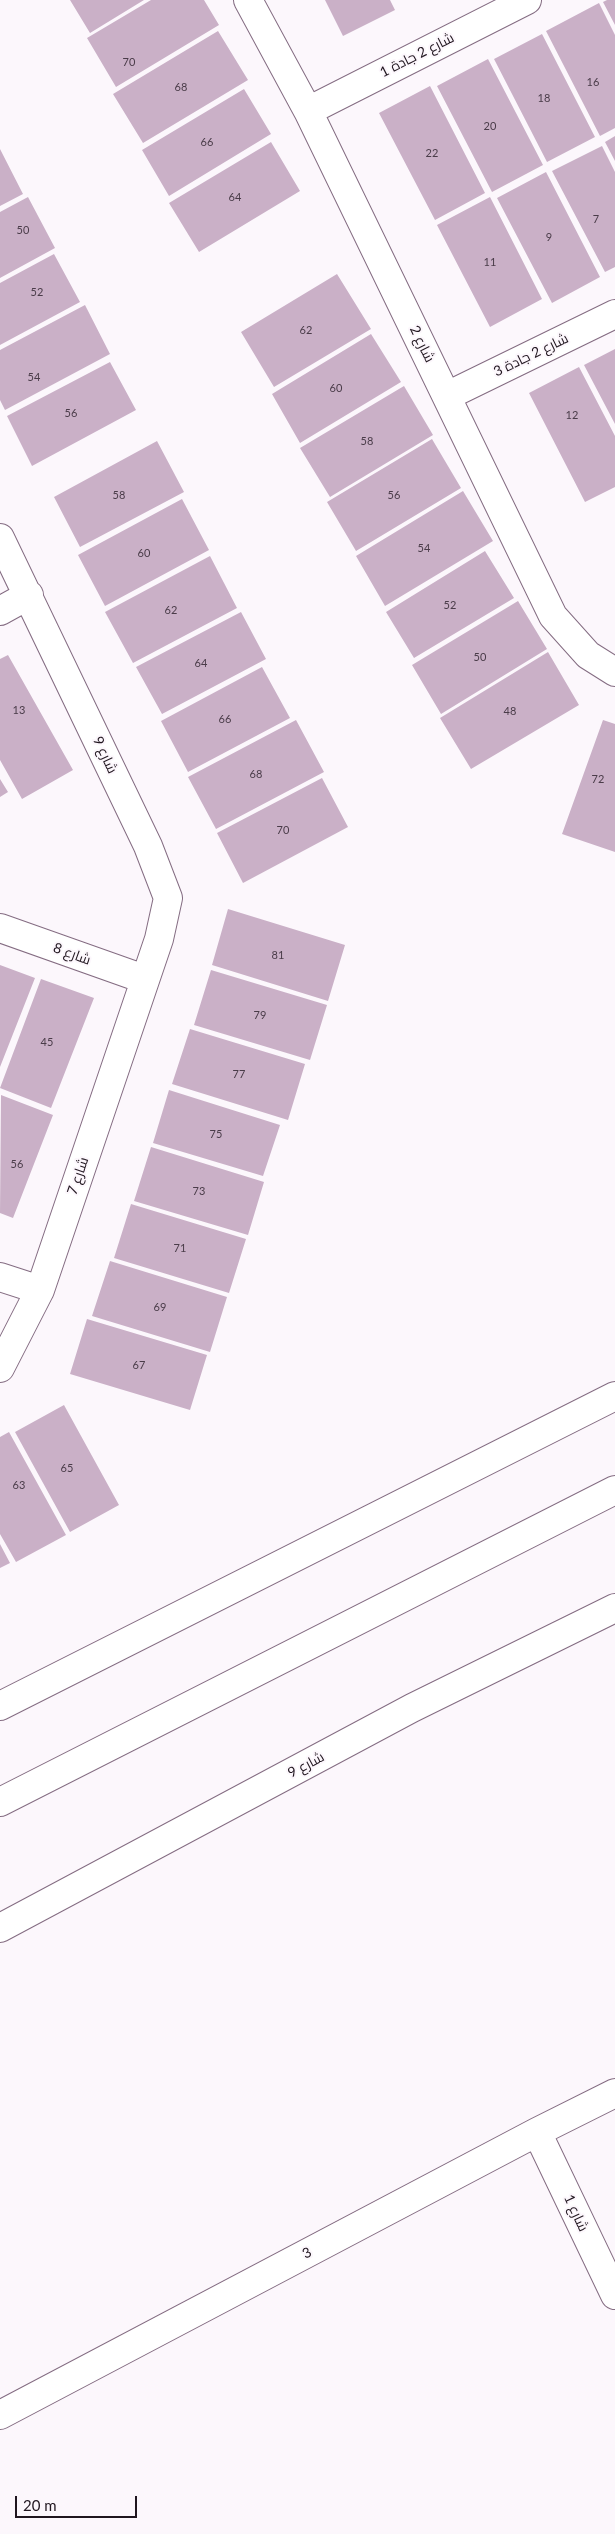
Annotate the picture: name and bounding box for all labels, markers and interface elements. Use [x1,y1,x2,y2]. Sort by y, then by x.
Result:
street label: شارع 2 جادة 1 [377,29,457,81]
house number: 70 [123,55,135,69]
house number: 16 [587,75,599,89]
house number: 68 [175,80,187,94]
house number: 18 [538,91,550,105]
house number: 20 [484,119,496,133]
house number: 66 [201,135,213,149]
house number: 22 [426,146,438,160]
house number: 64 [229,190,241,204]
house number: 7 [593,212,599,226]
house number: 50 [17,223,29,237]
house number: 9 [546,230,552,244]
house number: 11 [484,255,496,269]
house number: 52 [31,285,43,299]
house number: 62 [300,323,312,337]
street label: شارع 2 [406,323,438,365]
street label: شارع 2 جادة 3 [491,330,571,380]
house number: 54 [28,370,40,384]
house number: 60 [330,381,342,395]
house number: 56 [65,406,77,420]
house number: 12 [566,408,578,422]
house number: 58 [361,434,373,448]
house number: 58 [113,488,125,502]
house number: 56 [388,488,400,502]
house number: 54 [418,541,430,555]
house number: 60 [138,546,150,560]
house number: 52 [444,598,456,612]
house number: 62 [165,603,177,617]
house number: 50 [474,650,486,664]
house number: 64 [195,656,207,670]
house number: 13 [13,703,25,717]
house number: 48 [504,704,516,718]
house number: 66 [219,712,231,726]
street label: شارع 9 [89,734,121,776]
house number: 68 [250,767,262,781]
house number: 72 [592,772,604,786]
house number: 70 [277,823,289,837]
street label: شارع 8 [51,939,93,969]
house number: 81 [272,948,284,962]
house number: 79 [254,1008,266,1022]
house number: 45 [41,1035,53,1049]
house number: 77 [233,1067,245,1081]
house number: 75 [210,1127,222,1141]
street label: شارع 7 [64,1155,92,1197]
house number: 56 [11,1157,23,1171]
house number: 73 [193,1184,205,1198]
house number: 71 [174,1241,186,1255]
house number: 69 [154,1300,166,1314]
house number: 67 [133,1358,145,1372]
house number: 65 [61,1461,73,1475]
house number: 63 [13,1478,25,1492]
street label: شارع 9 [285,1748,327,1782]
street label: شارع 1 [560,2192,592,2234]
street label: 3 [299,2244,315,2262]
scale bar [18,2486,140,2518]
text: 20 m [23,2496,57,2514]

